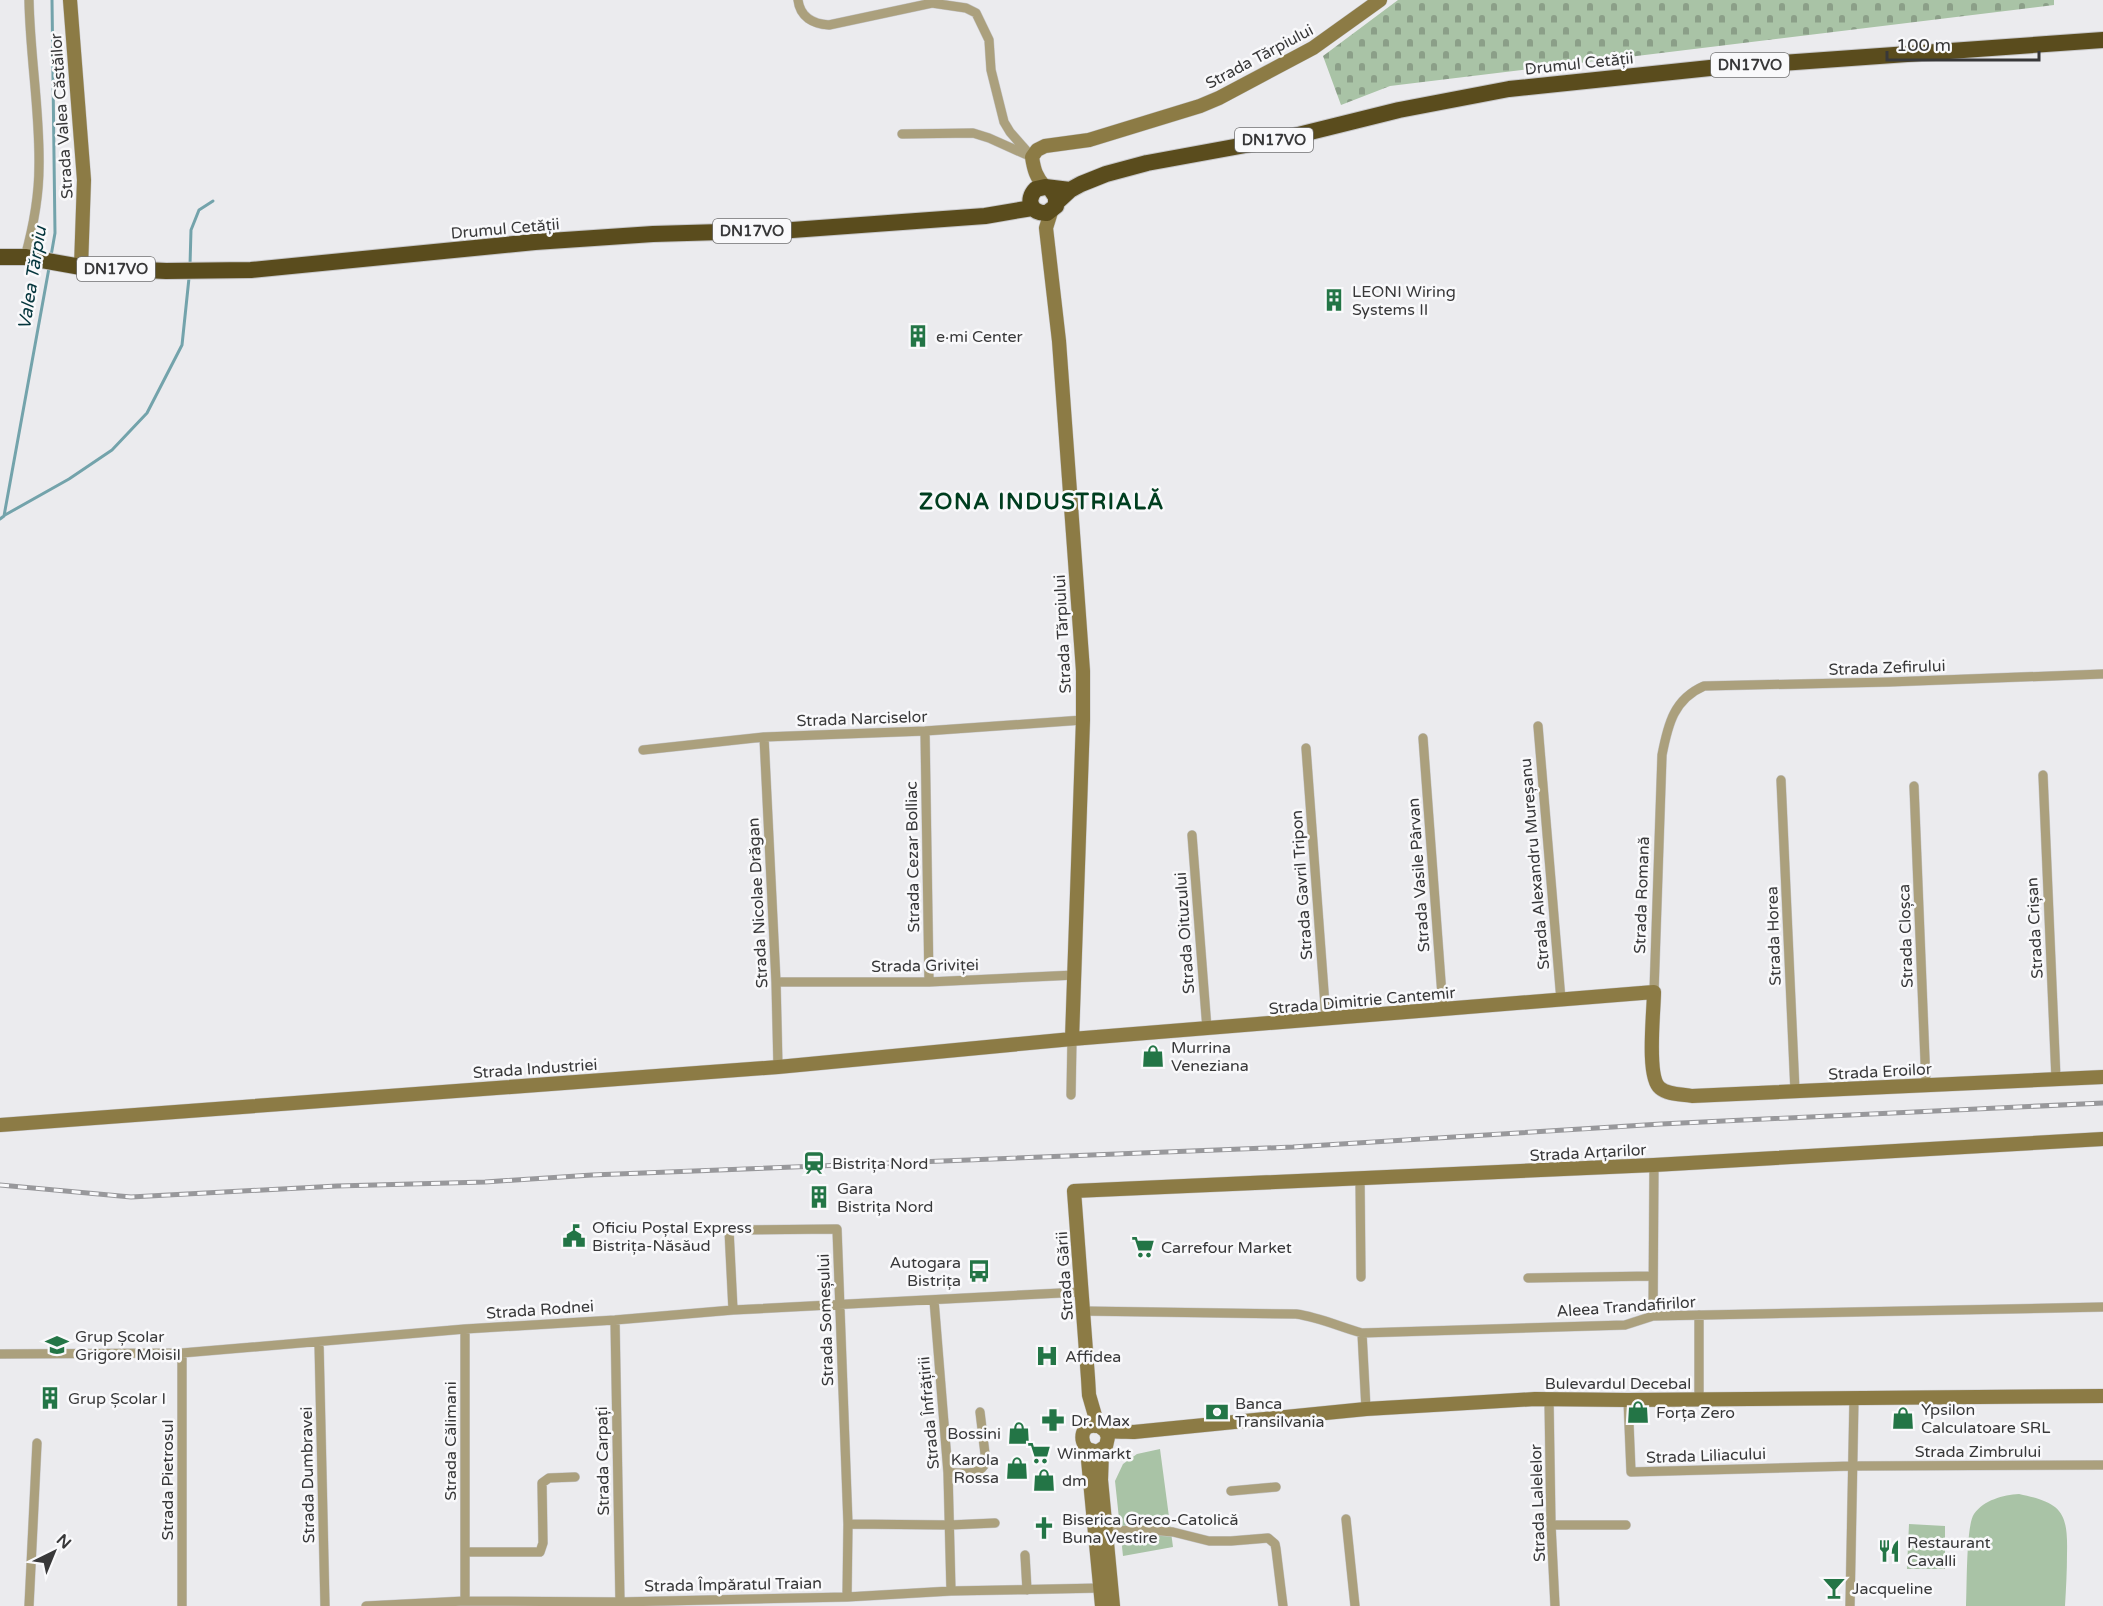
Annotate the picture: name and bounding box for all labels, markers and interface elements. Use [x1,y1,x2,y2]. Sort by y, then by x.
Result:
street label: Strada Tărpiului [1202,20,1317,94]
scale bar [1887,24,2038,62]
street label: Strada Valea Căstăilor [46,32,78,199]
text: 100 m [1896,34,1951,56]
street label: Drumul Cetății [1524,48,1634,80]
road number: DN17VO [1711,53,1789,77]
road number: DN17VO [1235,128,1313,152]
street label: Drumul Cetății [450,214,560,244]
road number: DN17VO [713,219,791,243]
water label: Valea Tărpiu [13,224,51,331]
road number: DN17VO [77,257,155,281]
place label: LEONI Wiring Systems II [1352,282,1456,320]
building icon: LEONI Wiring Systems II [1321,287,1347,313]
building icon: e·mi Center [905,323,931,349]
place label: e·mi Center [936,327,1024,347]
district label: ZONA INDUSTRIALĂ [919,488,1165,515]
street label: Strada Tărpiului [1050,574,1076,694]
street label: Strada Zefirului [1828,656,1946,680]
street label: Strada Narciselor [796,707,929,731]
street label: Strada Alexandru Mureșanu [1516,757,1554,971]
street label: Strada Cezar Bolliac [902,781,924,933]
street label: Strada Vasile Pârvan [1404,797,1434,953]
street label: Strada Gavril Tripon [1287,809,1317,961]
street label: Strada Nicolae Drăgan [744,817,772,989]
street label: Strada Romană [1630,836,1654,954]
street label: Strada Oituzului [1171,871,1199,995]
street label: Strada Crișan [2022,877,2048,979]
street label: Strada Cloșca [1894,884,1918,988]
street label: Strada Horea [1762,886,1786,986]
street label: Strada Griviței [871,955,979,977]
street label: Strada Dimitrie Cantemir [1268,983,1457,1019]
place label: Murrina Veneziana [1171,1038,1249,1076]
shop icon: Murrina Veneziana [1140,1043,1166,1069]
street label: Strada Industriei [472,1055,598,1083]
street label: Strada Eroilor [1828,1059,1933,1085]
street label: Strada Arțarilor [1529,1140,1648,1166]
station icon: Bistrița Nord [801,1150,827,1176]
place label: Bistrița Nord [832,1154,928,1174]
place label: Gara Bistrița Nord [837,1179,933,1217]
building icon: Gara Bistrița Nord [806,1184,832,1210]
place label: Oficiu Poștal Express Bistrița-Năsăud [592,1218,752,1256]
public building icon: Oficiu Poștal Express Bistrița-Năsăud [561,1223,587,1249]
street label: Strada Gării [1052,1231,1078,1321]
supermarket icon: Carrefour Market [1130,1234,1156,1260]
place label: Carrefour Market [1161,1238,1292,1258]
street label: Strada Someșului [814,1253,838,1387]
place label: Autogara Bistrița [890,1253,961,1291]
bus stop icon: Autogara Bistrița [966,1258,992,1284]
street label: Aleea Trandafirilor [1556,1292,1697,1322]
street label: Strada Rodnei [486,1296,595,1324]
place label: Grup Școlar Grigore Moisil [75,1327,181,1365]
school or university icon: Grup Școlar Grigore Moisil [44,1332,70,1358]
hospital icon: Affidea [1034,1343,1060,1369]
place label: Affidea [1065,1347,1121,1367]
street label: Strada Înfrățirii [914,1356,944,1470]
street label: Bulevardul Decebal [1545,1374,1691,1394]
street label: Strada Călimani [441,1381,461,1501]
building icon: Grup Școlar I [37,1385,63,1411]
place label: Grup Școlar I [68,1389,166,1409]
place label: Banca Transilvania [1235,1394,1324,1432]
bank icon: Banca Transilvania [1204,1399,1230,1425]
shop icon: Forța Zero [1625,1399,1651,1425]
place label: Ypsilon Calculatoare SRL [1921,1400,2050,1438]
place label: Forța Zero [1656,1403,1735,1423]
shop icon: Ypsilon Calculatoare SRL [1890,1405,1916,1431]
street label: Strada Dumbravei [297,1406,319,1544]
street label: Strada Carpați [592,1406,614,1516]
pharmacy icon: Dr. Max [1040,1407,1066,1433]
place label: Dr. Max [1071,1411,1130,1431]
street label: Strada Pietrosul [158,1420,178,1540]
shop icon: Bossini [1006,1420,1032,1446]
place label: Bossini [947,1424,1001,1444]
supermarket icon: Winmarkt [1026,1440,1052,1466]
street label: Strada Zimbrului [1915,1442,2041,1462]
street label: Strada Lalelelor [1526,1443,1550,1562]
place label: Winmarkt [1057,1444,1131,1464]
street label: Strada Liliacului [1646,1444,1766,1468]
place label: Karola Rossa [951,1450,999,1488]
shop icon: Karola Rossa [1004,1455,1030,1481]
shop icon: dm [1031,1467,1057,1493]
place label: dm [1062,1471,1087,1491]
place label: Biserica Greco-Catolică Buna Vestire [1062,1510,1238,1548]
church icon: Biserica Greco-Catolică Buna Vestire [1031,1515,1057,1541]
north arrow [24,1522,84,1582]
text: N [52,1530,75,1553]
place label: Restaurant Cavalli [1907,1533,1991,1571]
restaurant icon: Restaurant Cavalli [1876,1538,1902,1564]
street label: Strada Împăratul Traian [644,1573,822,1597]
bar icon: Jacqueline [1821,1575,1847,1601]
place label: Jacqueline [1852,1579,1933,1599]

